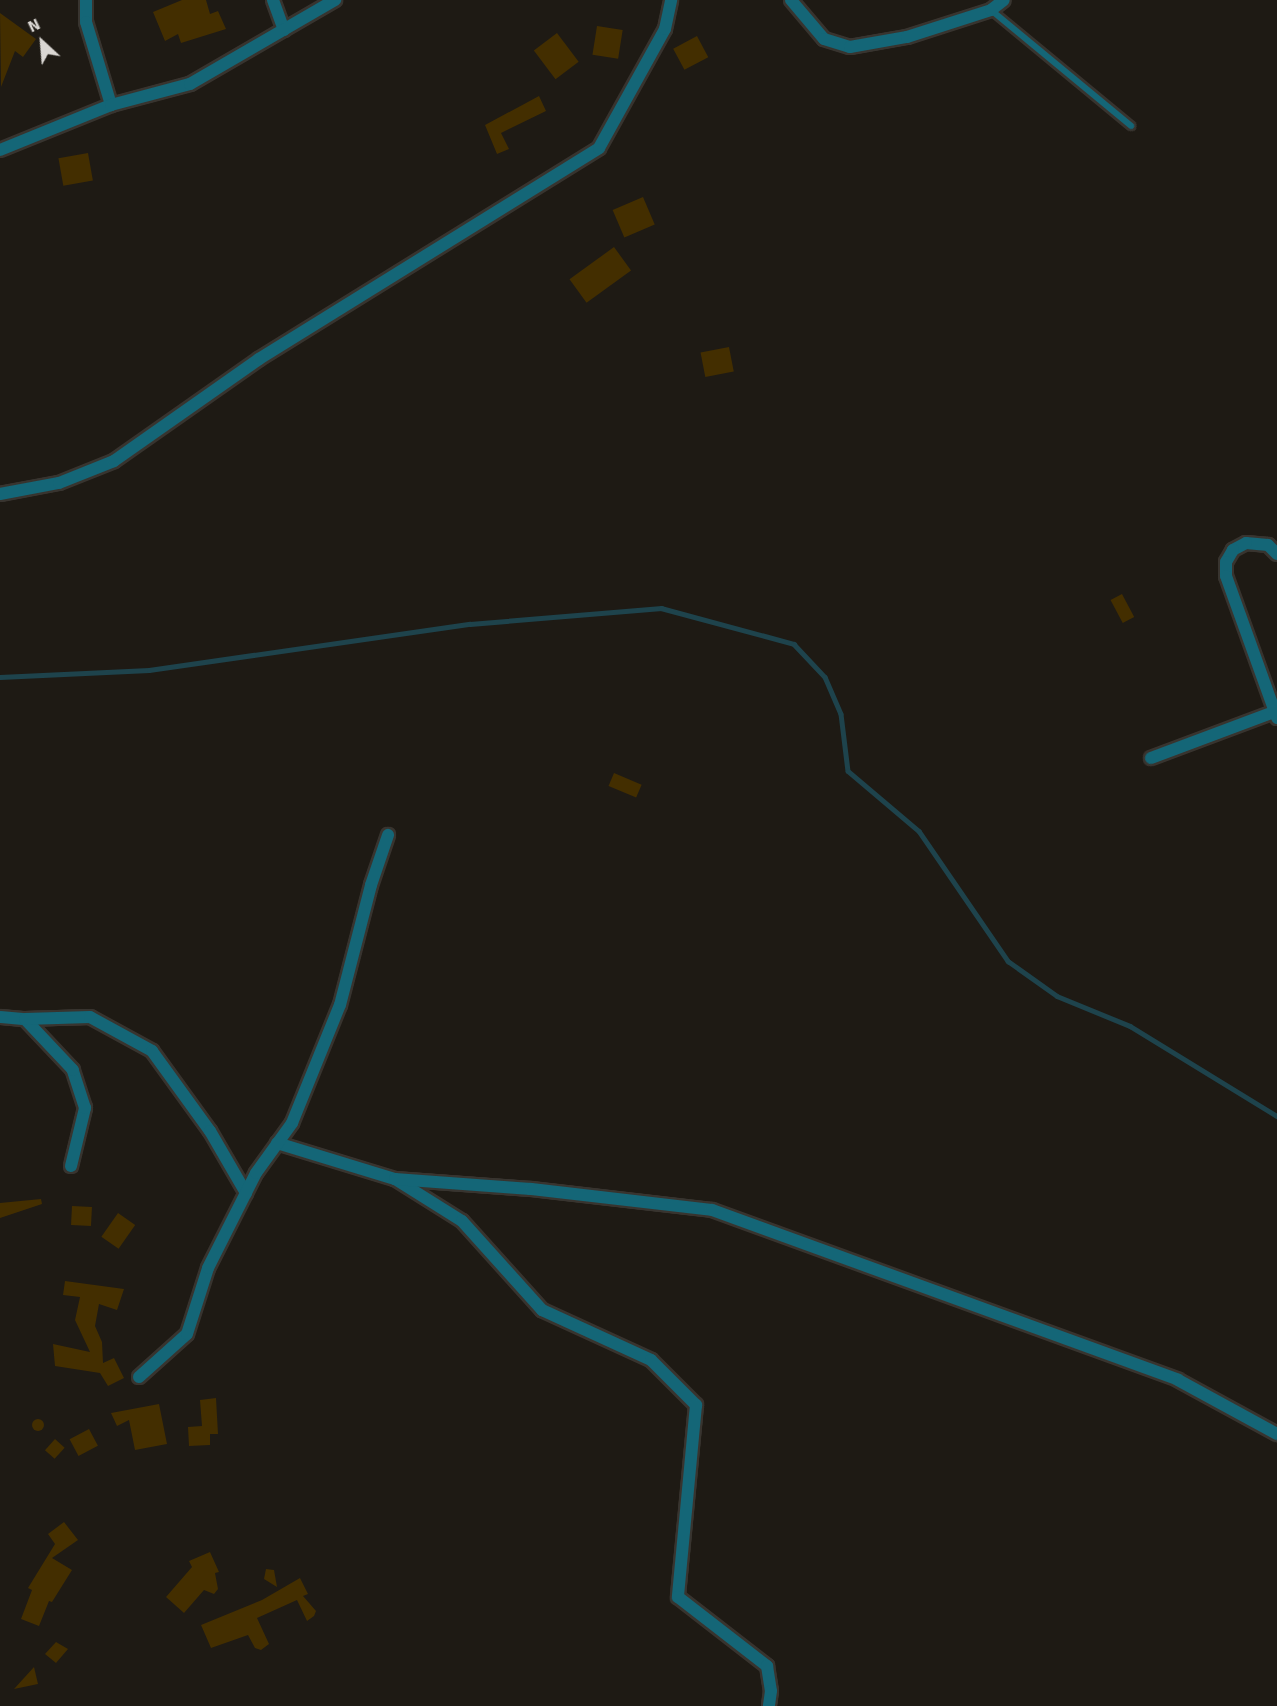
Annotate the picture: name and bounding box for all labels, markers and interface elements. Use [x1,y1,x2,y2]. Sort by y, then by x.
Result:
north arrow [12,12,72,72]
text: N [25,14,43,37]

